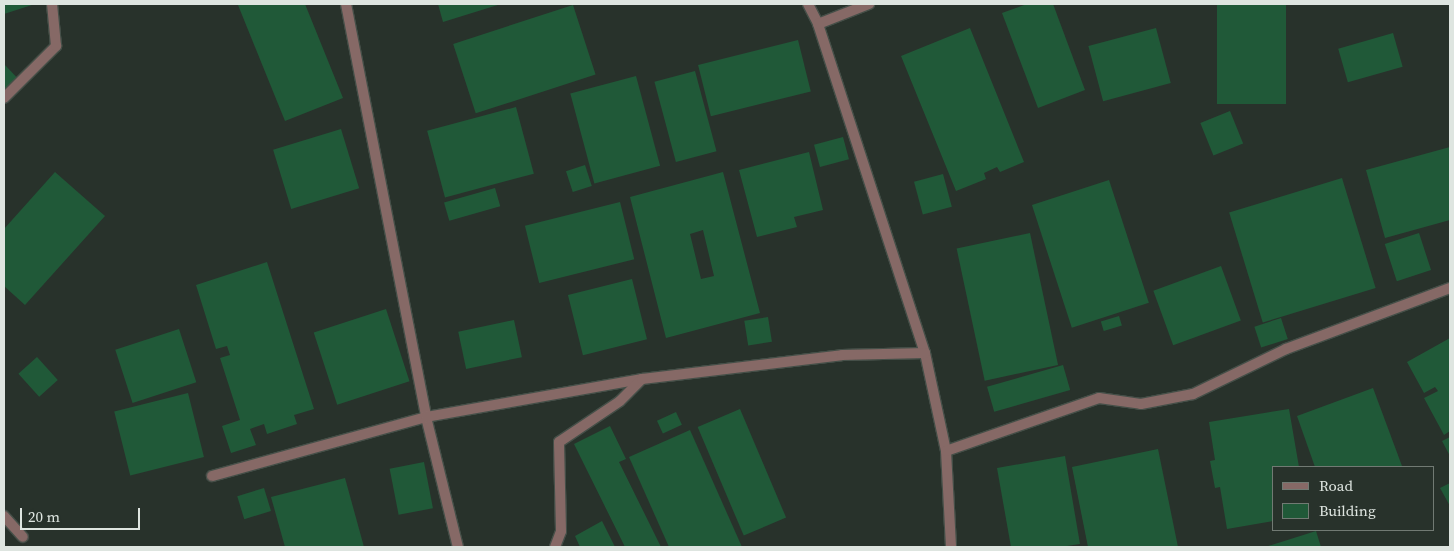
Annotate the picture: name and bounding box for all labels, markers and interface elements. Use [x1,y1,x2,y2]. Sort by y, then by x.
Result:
legend [1272,466,1434,531]
text: Road [1319,475,1353,496]
scale bar [22,498,142,530]
text: Building [1319,500,1376,521]
text: 20 m [28,506,60,527]

